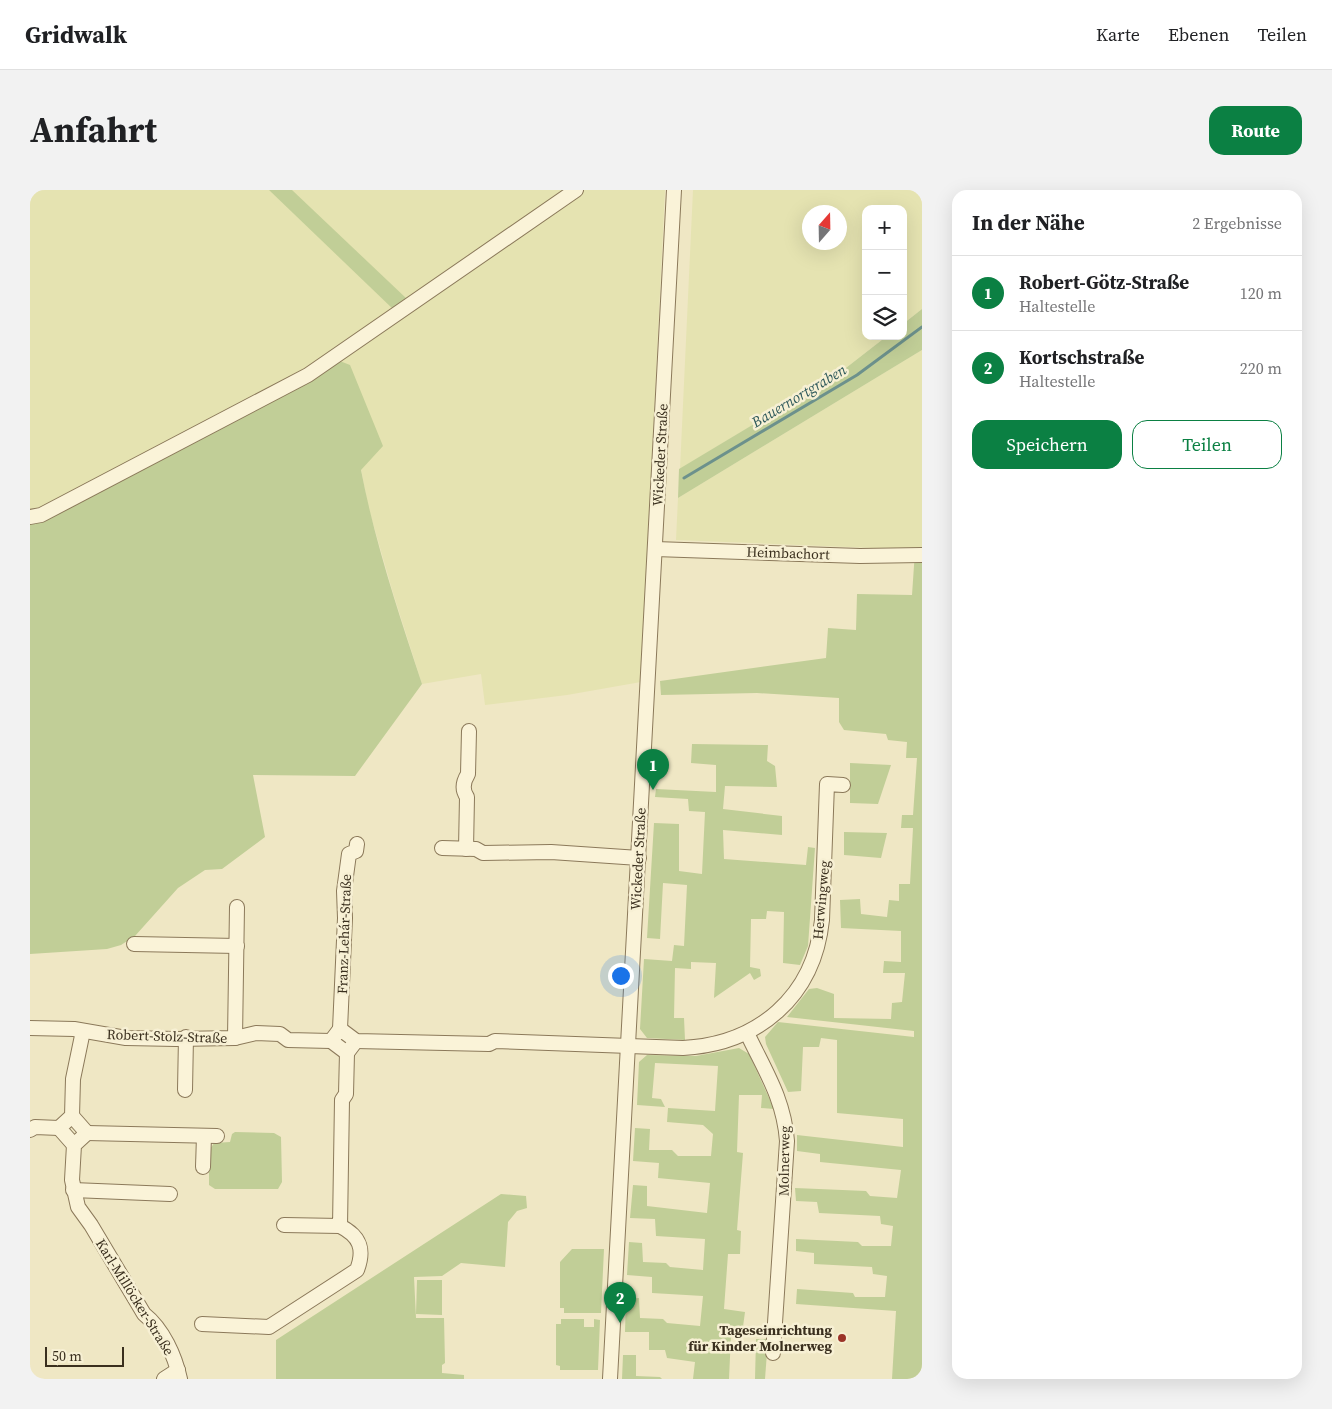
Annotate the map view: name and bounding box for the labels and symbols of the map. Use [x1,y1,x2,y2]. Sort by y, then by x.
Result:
north arrow [802,205,847,250]
water label: Bauernortgraben [747,359,851,433]
street label: Wickeder Straße [647,403,673,507]
street label: Heimbachort [746,542,830,564]
pin: 1 [637,749,669,790]
street label: Wickeder Straße [625,807,651,911]
street label: Herwingweg [808,860,834,940]
street label: Franz-Lehár-Straße [332,873,356,995]
your location [608,963,634,989]
street label: Robert-Stolz-Straße [106,1024,228,1048]
street label: Molnerweg [773,1126,795,1196]
street label: Karl-Millöcker-Straße [91,1235,179,1359]
pin: 2 [604,1282,636,1323]
place label: Tageseinrichtung für Kinder Molnerweg [688,1320,832,1356]
marker: Tageseinrichtung für Kinder Molnerweg [836,1332,848,1344]
scale bar [45,1344,124,1367]

